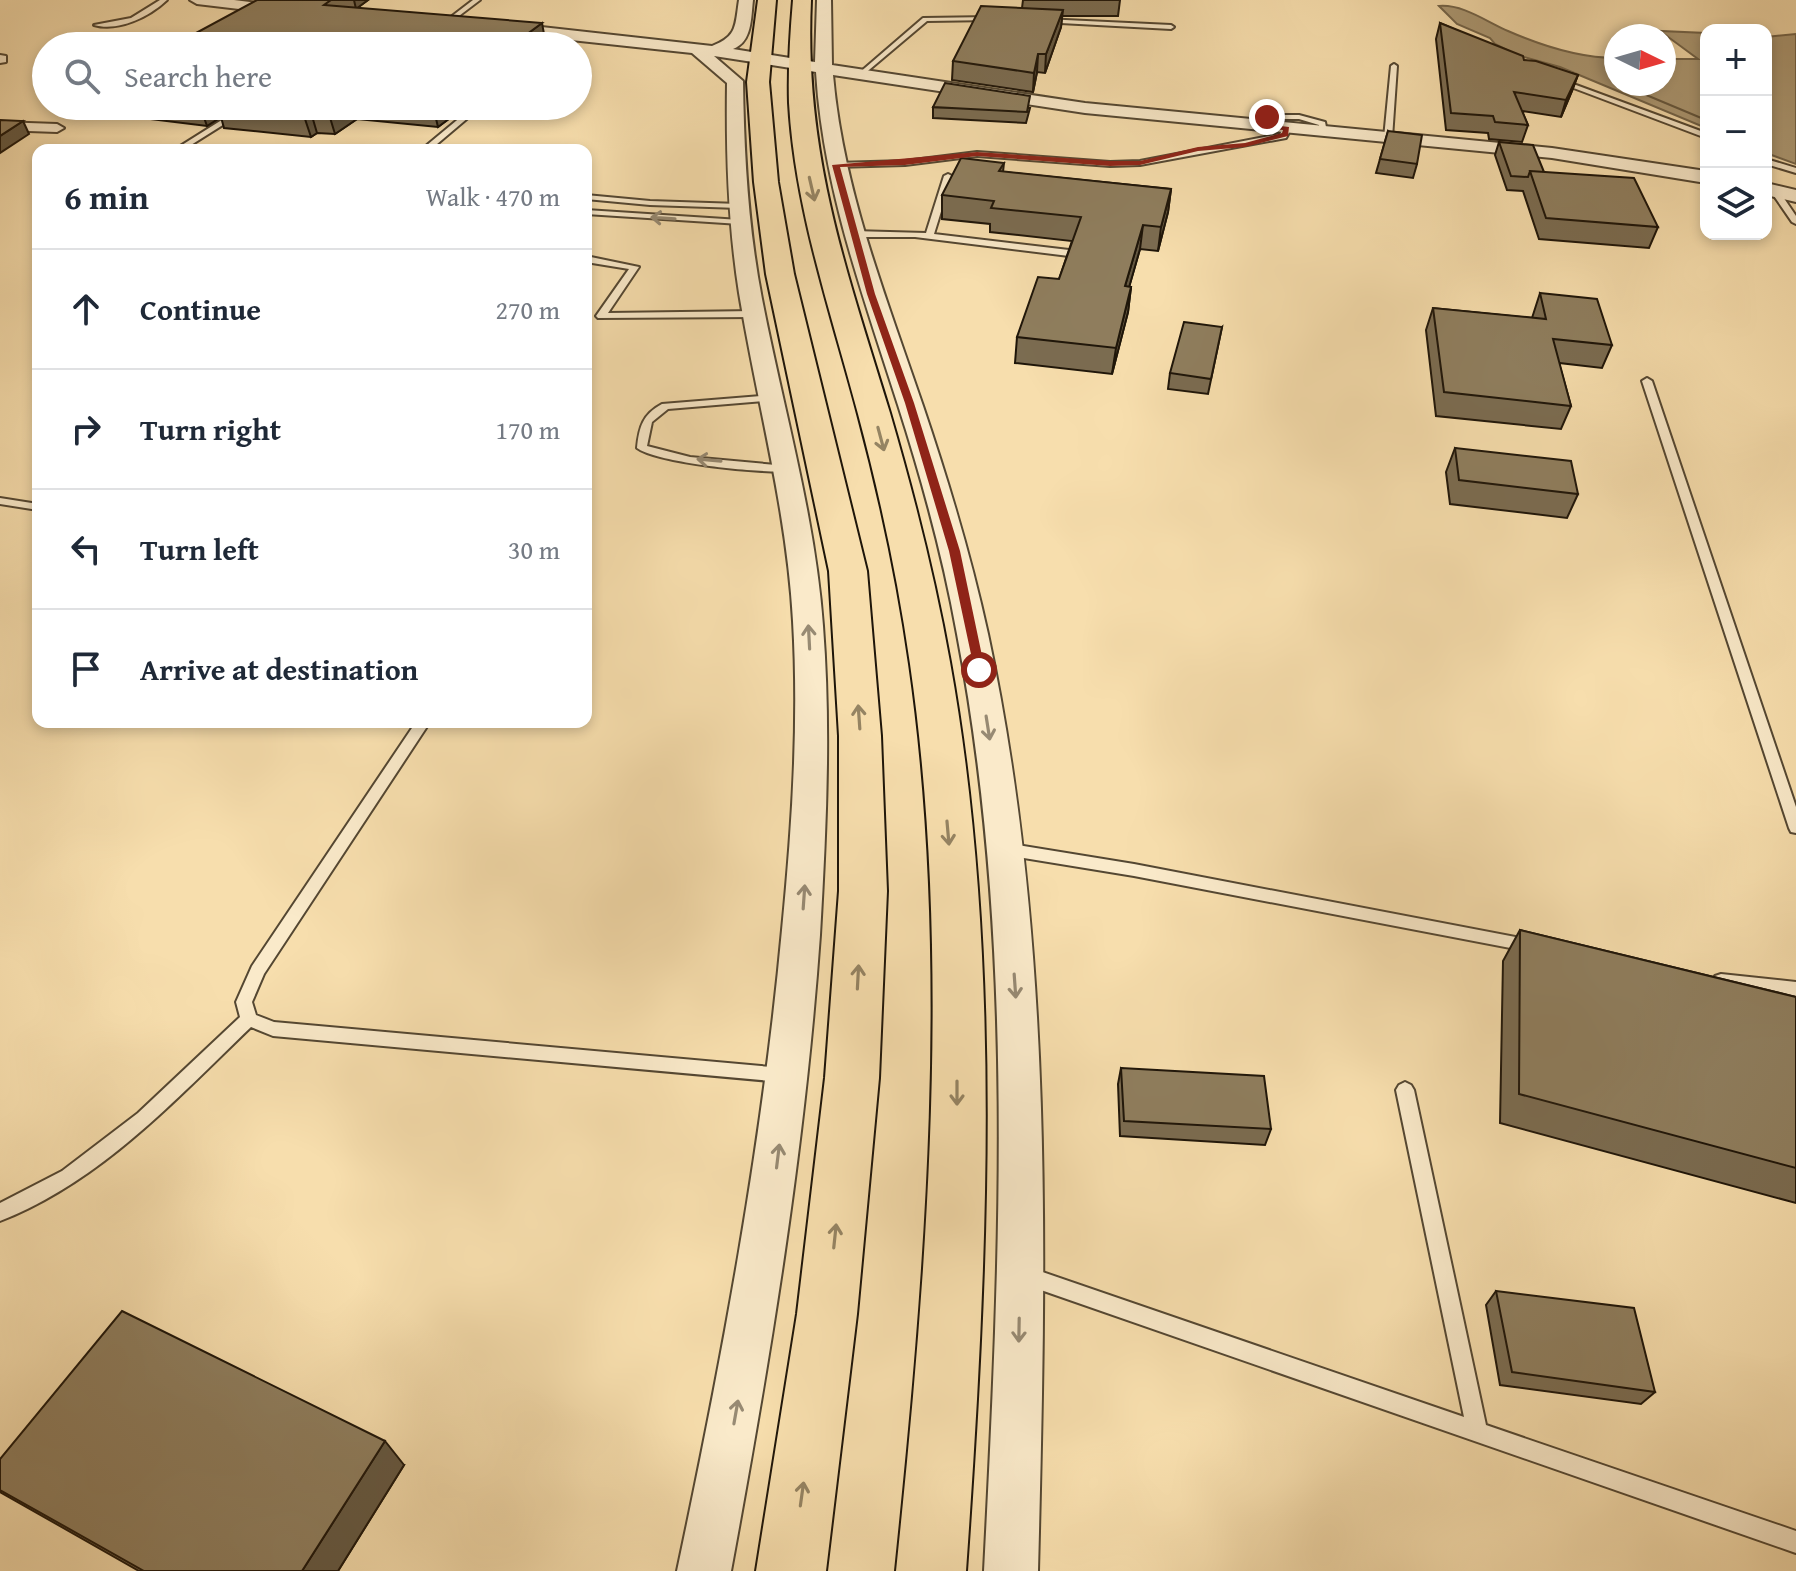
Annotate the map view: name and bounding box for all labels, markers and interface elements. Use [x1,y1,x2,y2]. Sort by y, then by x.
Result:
north arrow [1604,24,1676,96]
map controls [1700,24,1772,240]
button: + [1700,24,1772,96]
search box [32,32,592,120]
icon: search [60,54,104,98]
text: Search here [124,54,272,98]
button: − [1700,96,1772,168]
route end [1249,99,1285,135]
button: layers [1700,168,1772,240]
text: 6 min [64,172,149,221]
one-way arrow [805,175,820,201]
text: Walk · 470 m [426,177,560,216]
one-way arrow [650,211,677,226]
icon: ahead [64,287,108,331]
text: Continue [140,287,261,331]
text: 270 m [495,290,560,329]
icon: right [64,407,108,451]
text: Turn right [140,407,281,451]
text: 170 m [495,410,560,449]
one-way arrow [874,426,889,452]
one-way arrow [696,453,723,468]
icon: left [64,527,108,571]
text: Turn left [140,527,259,571]
text: 30 m [508,530,560,569]
one-way arrow [801,624,816,651]
icon: arrive [64,647,108,691]
text: Arrive at destination [140,647,418,691]
route start [961,652,997,688]
one-way arrow [851,704,866,731]
one-way arrow [981,714,996,740]
one-way arrow [941,819,956,846]
one-way arrow [797,884,812,911]
one-way arrow [851,964,866,991]
one-way arrow [1008,972,1023,999]
one-way arrow [949,1079,965,1106]
one-way arrow [771,1143,786,1169]
one-way arrow [828,1223,843,1250]
one-way arrow [1012,1316,1027,1343]
one-way arrow [730,1400,745,1425]
one-way arrow [795,1482,810,1507]

